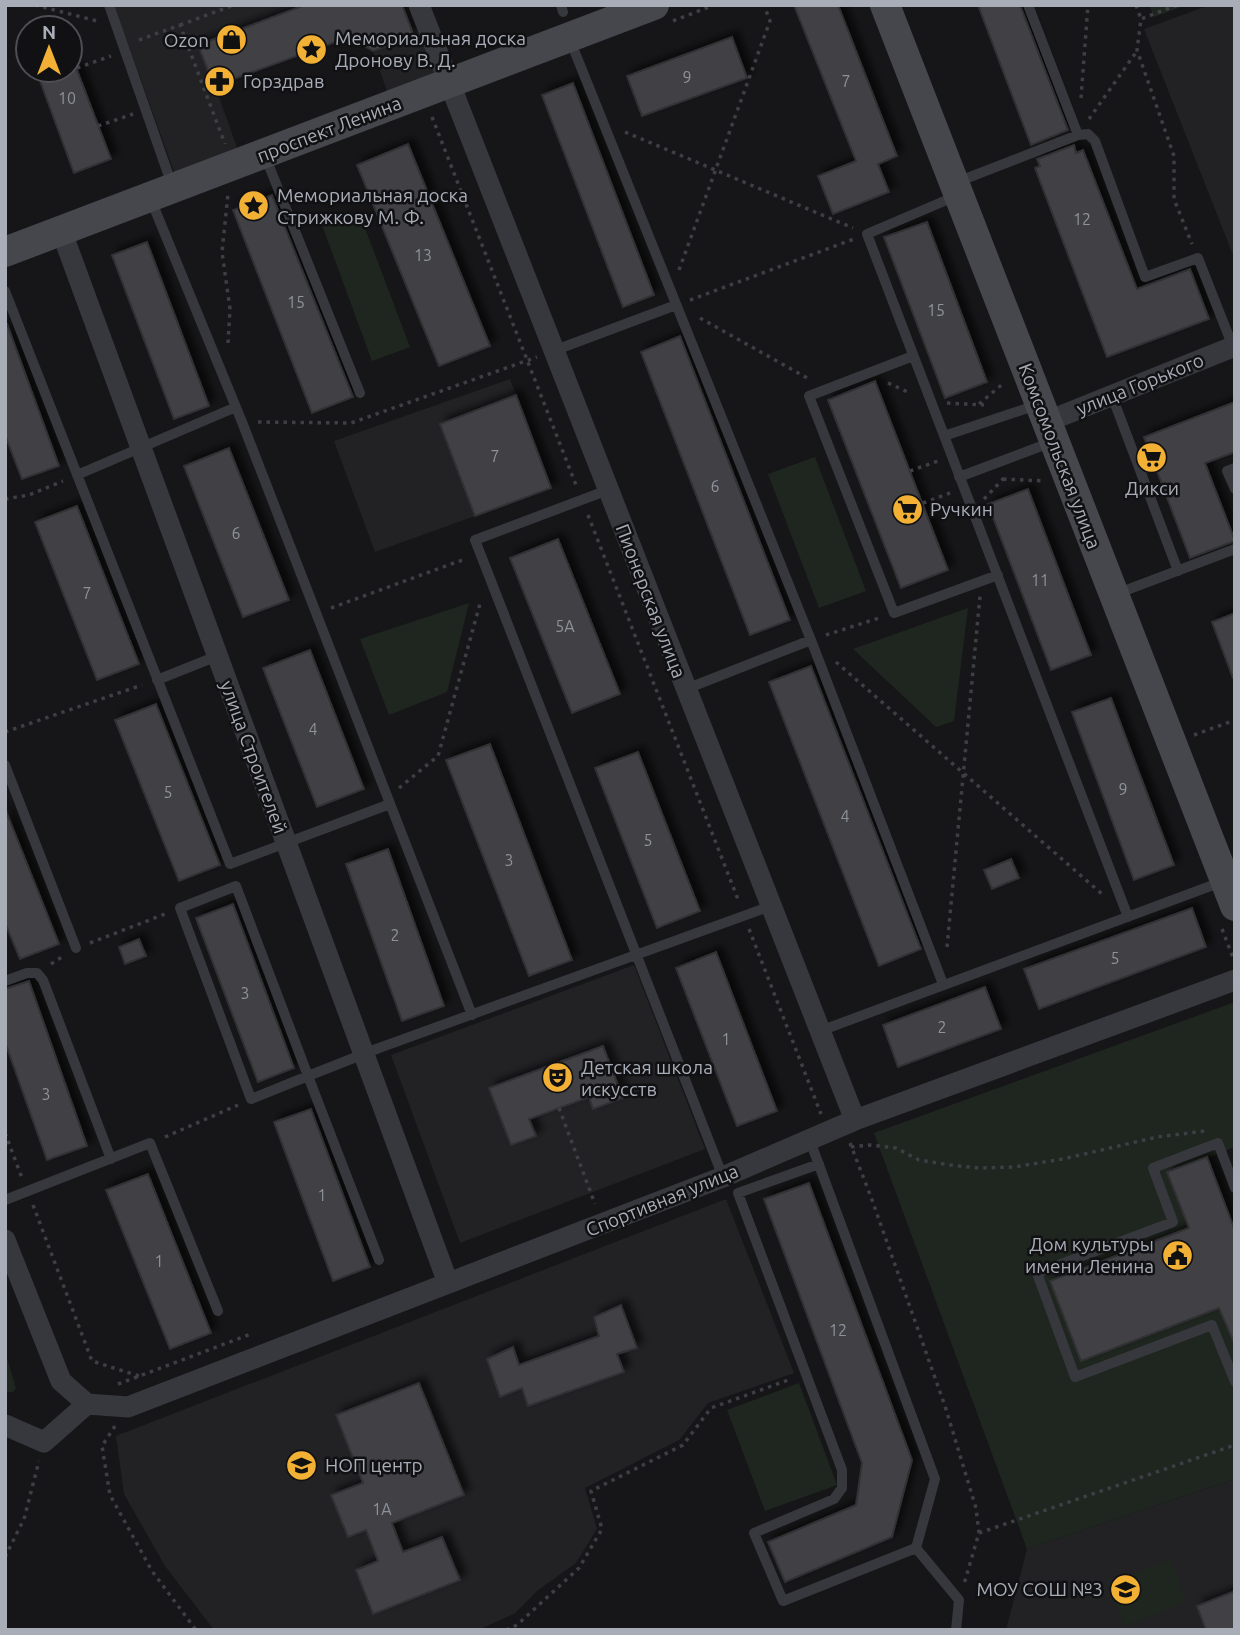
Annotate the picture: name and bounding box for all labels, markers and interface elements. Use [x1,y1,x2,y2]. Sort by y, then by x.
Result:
north arrow [14,14,84,84]
text: N [42,21,56,43]
shop icon: Ozon [215,23,249,57]
place label: Мемориальная доска Дронову В. Д. [335,27,526,71]
place label: Ozon [164,29,209,51]
place icon: Мемориальная доска Дронову В. Д. [295,32,329,66]
pharmacy icon: Горздрав [203,64,237,98]
house number: 9 [682,68,692,86]
place label: Горздрав [243,70,324,92]
house number: 7 [841,72,851,90]
house number: 10 [58,89,76,107]
street label: проспект Ленина [254,91,404,167]
place label: Мемориальная доска Стрижкову М. Ф. [277,184,468,228]
place icon: Мемориальная доска Стрижкову М. Ф. [237,189,271,223]
house number: 12 [1073,210,1091,228]
house number: 13 [414,246,432,264]
house number: 15 [287,293,305,311]
house number: 15 [927,301,945,319]
street label: улица Горького [1073,348,1207,420]
street label: Комсомольская улица [1014,360,1106,552]
supermarket icon: Дикси [1135,440,1169,474]
house number: 7 [490,447,500,465]
house number: 6 [710,477,720,495]
place label: Дикси [1125,477,1179,499]
supermarket icon: Ручкин [890,492,924,526]
place label: Ручкин [930,498,993,520]
street label: Пионерская улица [612,521,690,681]
house number: 6 [231,524,241,542]
house number: 11 [1031,571,1049,589]
house number: 7 [82,584,92,602]
house number: 5А [555,617,575,635]
street label: улица Строителей [216,677,292,837]
house number: 4 [308,720,318,738]
house number: 9 [1118,780,1128,798]
house number: 5 [163,783,173,801]
house number: 4 [840,807,850,825]
house number: 5 [643,831,653,849]
house number: 3 [504,851,514,869]
house number: 2 [390,926,400,944]
house number: 5 [1110,949,1120,967]
house number: 3 [240,984,250,1002]
house number: 2 [937,1018,947,1036]
house number: 1 [721,1030,731,1048]
place label: Детская школа искусств [581,1056,713,1100]
theatre icon: Детская школа искусств [541,1061,575,1095]
house number: 3 [41,1085,51,1103]
street label: Спортивная улица [583,1159,741,1241]
house number: 1 [317,1186,327,1204]
place label: Дом культуры имени Ленина [1025,1233,1154,1277]
public building icon: Дом культуры имени Ленина [1160,1238,1194,1272]
house number: 1 [154,1252,164,1270]
house number: 12 [829,1321,847,1339]
school or university icon: НОП центр [285,1448,319,1482]
place label: НОП центр [325,1454,423,1476]
house number: 1А [372,1500,392,1518]
school or university icon: МОУ СОШ №3 [1109,1572,1143,1606]
place label: МОУ СОШ №3 [976,1578,1103,1600]

